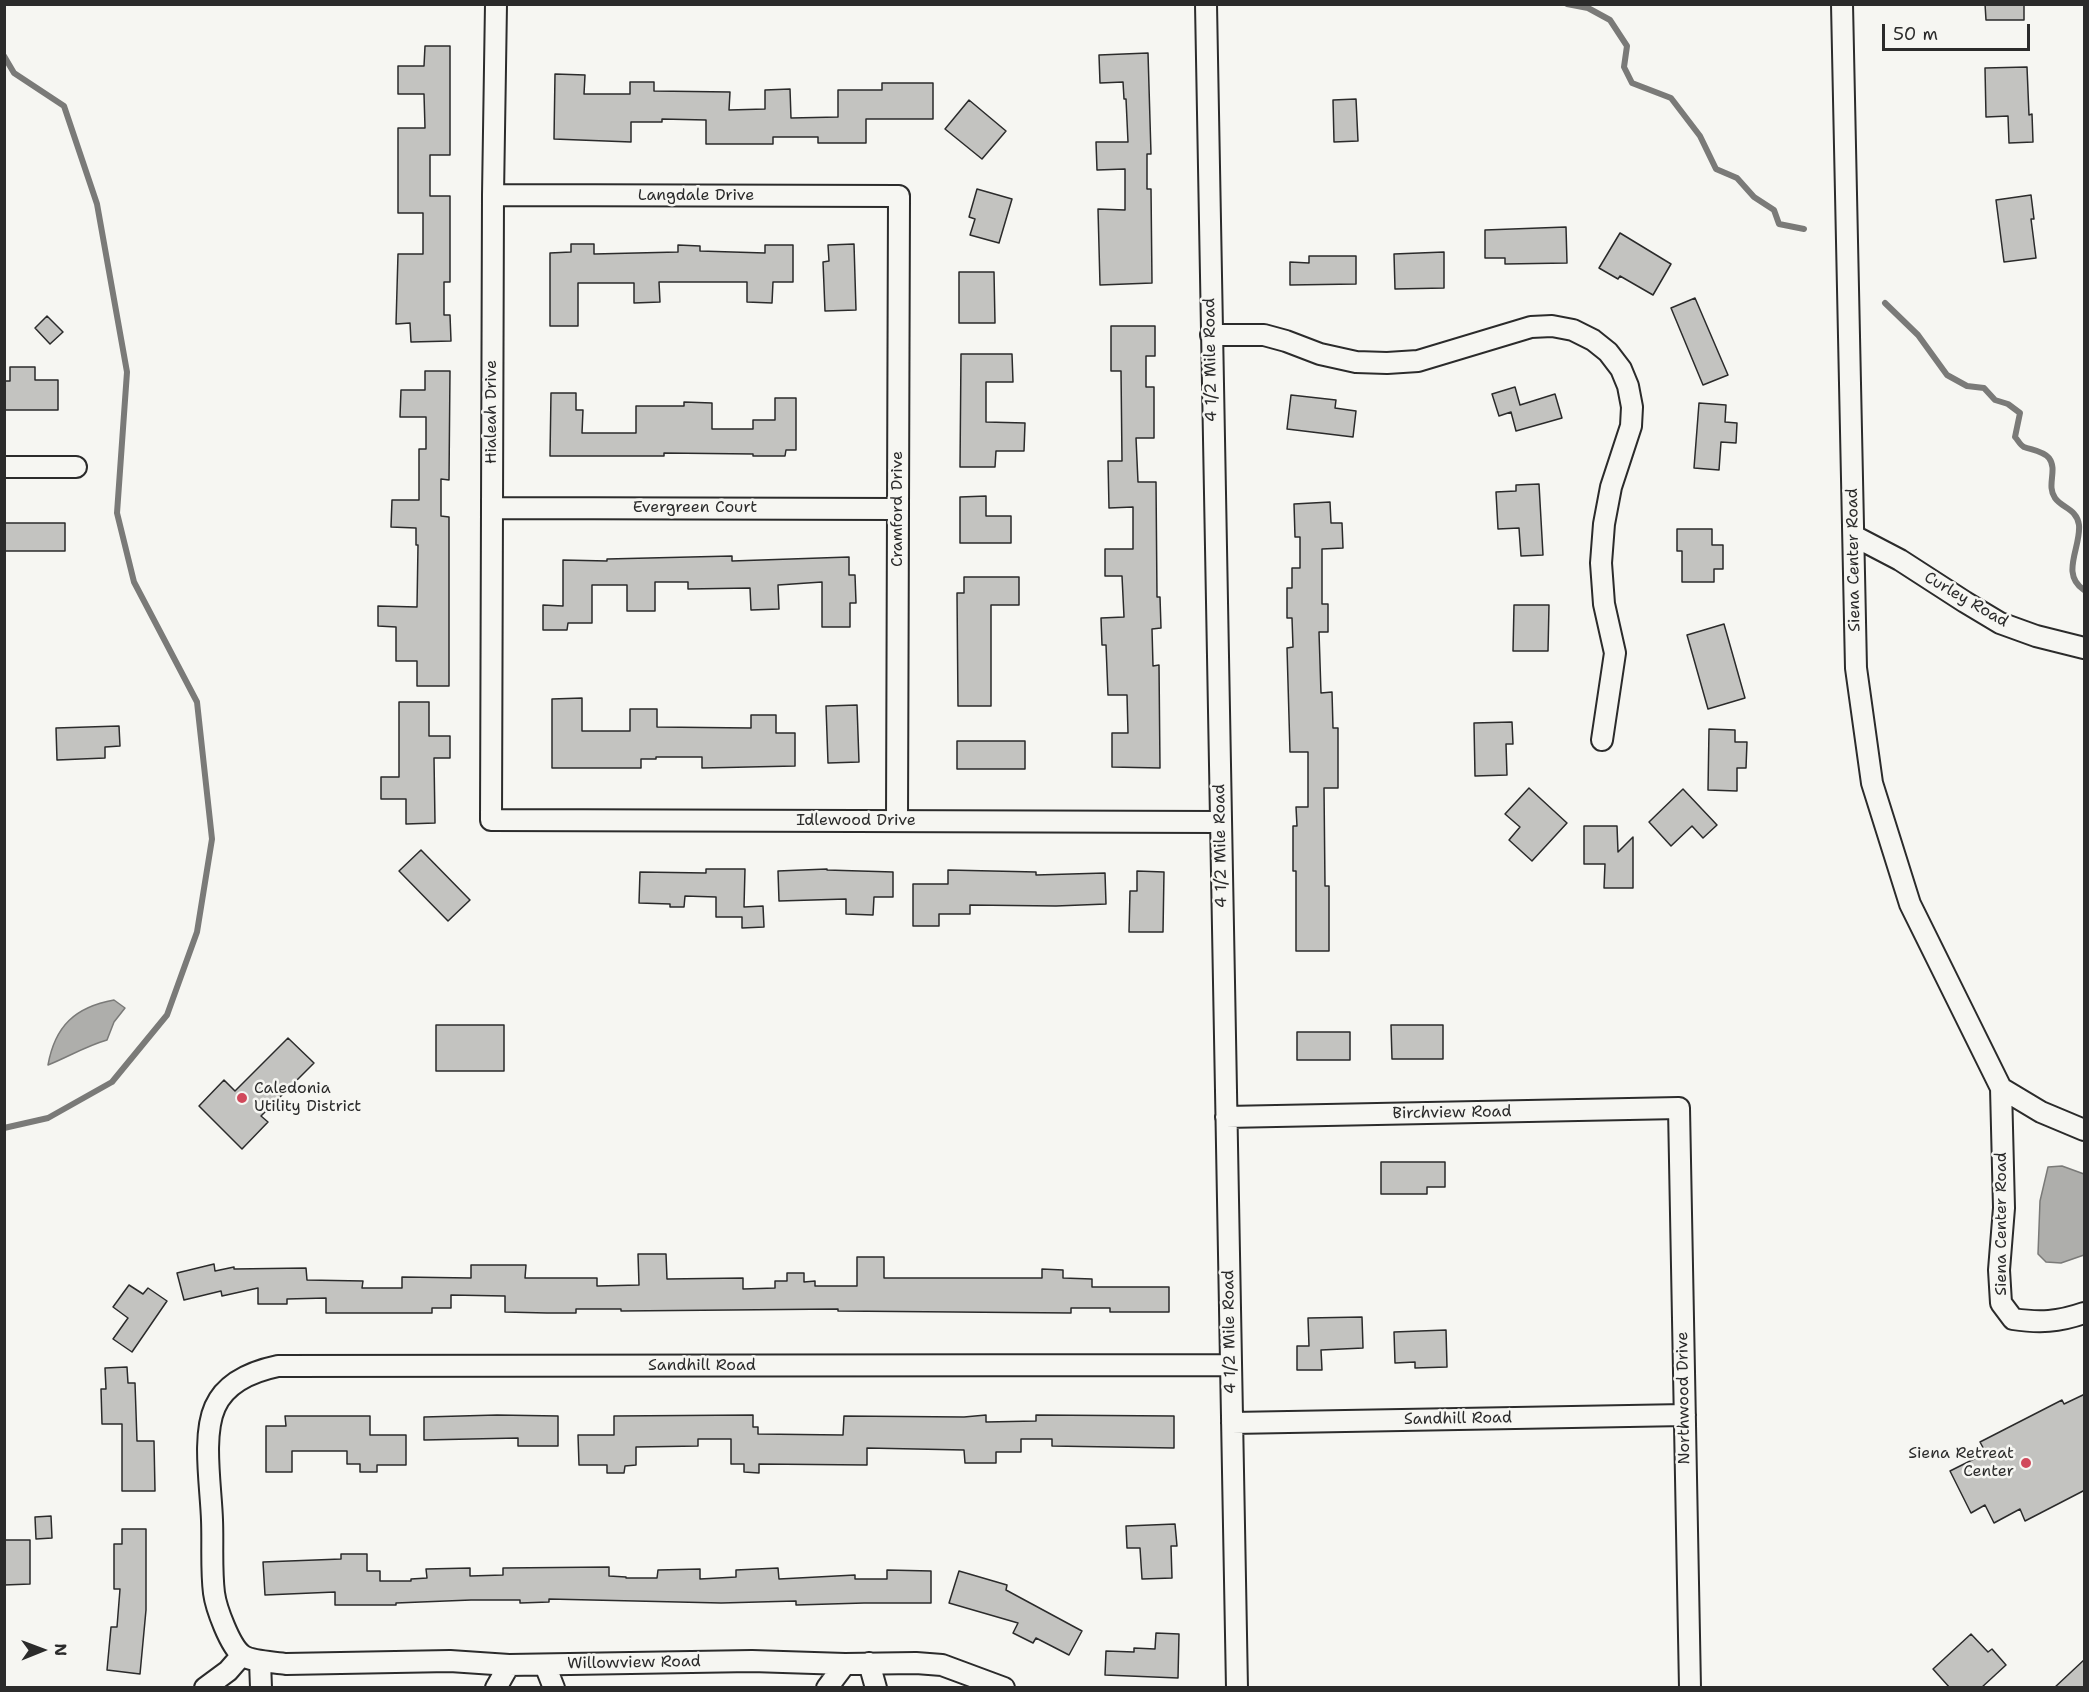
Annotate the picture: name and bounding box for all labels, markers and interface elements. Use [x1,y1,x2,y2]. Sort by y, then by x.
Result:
scale bar [1885,12,2034,50]
text: 50 m [1893,22,1938,46]
street label: Langdale Drive [638,186,754,206]
street label: 4 1/2 Mile Road [1200,298,1222,422]
street label: Hialeah Drive [482,360,502,464]
street label: Cramford Drive [888,451,908,567]
street label: Siena Center Road [1843,488,1865,632]
street label: Evergreen Court [633,498,757,518]
street label: Curley Road [1920,568,2012,632]
street label: 4 1/2 Mile Road [1210,784,1232,908]
street label: Idlewood Drive [796,811,916,831]
place label: Caledonia Utility District [254,1079,361,1117]
marker: Caledonia Utility District [235,1091,249,1105]
street label: Birchview Road [1392,1102,1512,1124]
street label: Siena Center Road [1992,1152,2012,1296]
street label: 4 1/2 Mile Road [1219,1270,1241,1394]
street label: Northwood Drive [1673,1331,1695,1465]
street label: Sandhill Road [648,1356,756,1376]
street label: Sandhill Road [1404,1408,1512,1430]
place label: Siena Retreat Center [1908,1444,2014,1482]
marker: Siena Retreat Center [2019,1456,2033,1470]
north arrow [12,1620,72,1680]
text: N [50,1643,71,1656]
street label: Willowview Road [567,1652,701,1674]

